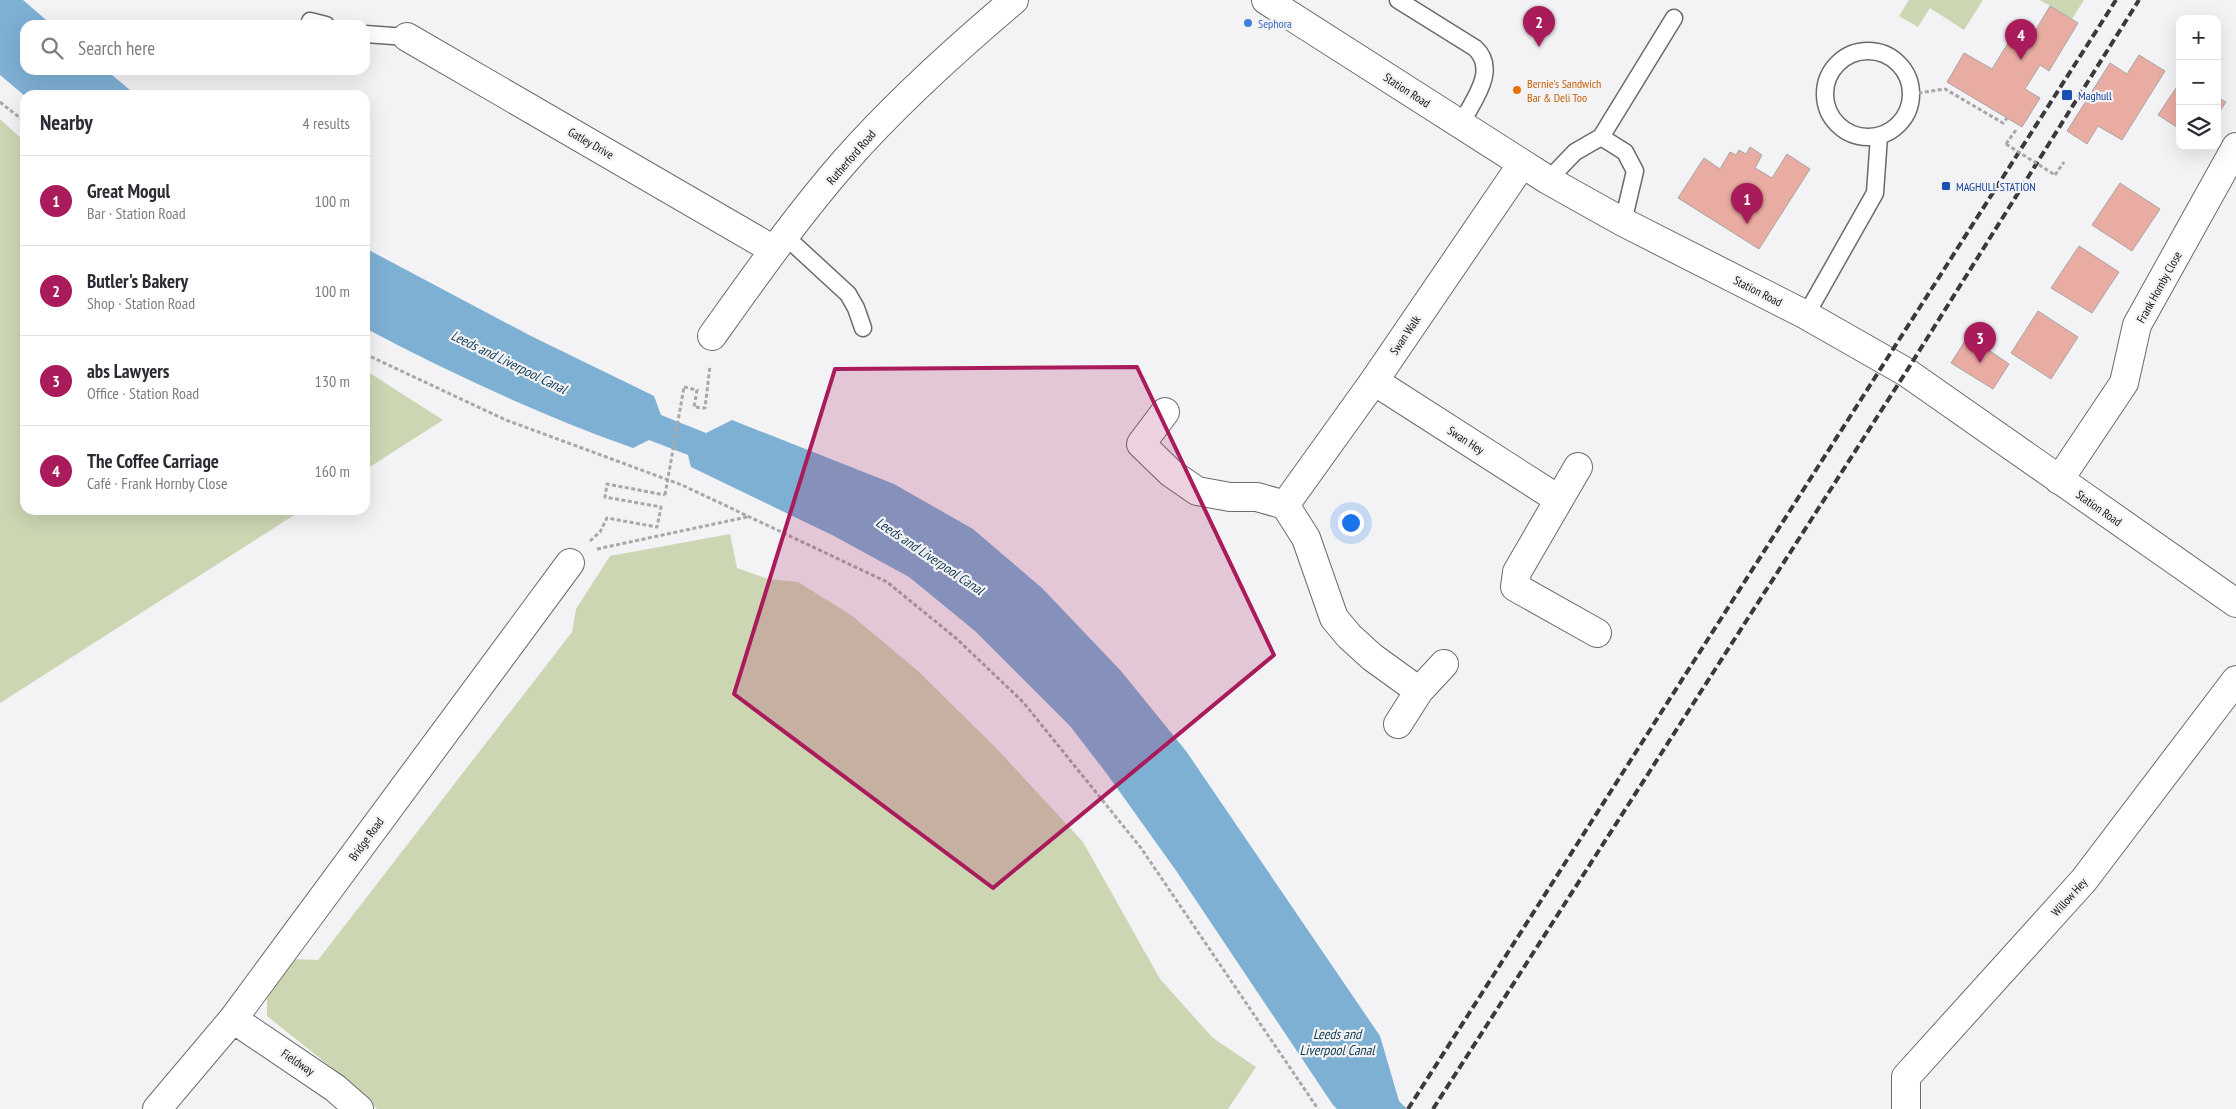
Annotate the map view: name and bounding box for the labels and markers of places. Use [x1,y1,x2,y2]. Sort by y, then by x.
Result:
pin: 2 [1523,6,1555,47]
place label: Sephora [1258,16,1292,31]
marker: Sephora [1242,17,1254,29]
pin: 4 [2005,19,2037,60]
place label: Bernie's Sandwich Bar & Deli Too [1527,76,1601,105]
marker: Bernie's Sandwich Bar & Deli Too [1511,84,1523,96]
marker: Maghull [2060,88,2074,102]
place label: Maghull [2078,88,2112,103]
place label: MAGHULL STATION [1956,179,2036,194]
marker: MAGHULL STATION [1940,180,1952,192]
pin: 1 [1731,183,1763,224]
pin: 3 [1964,322,1996,363]

